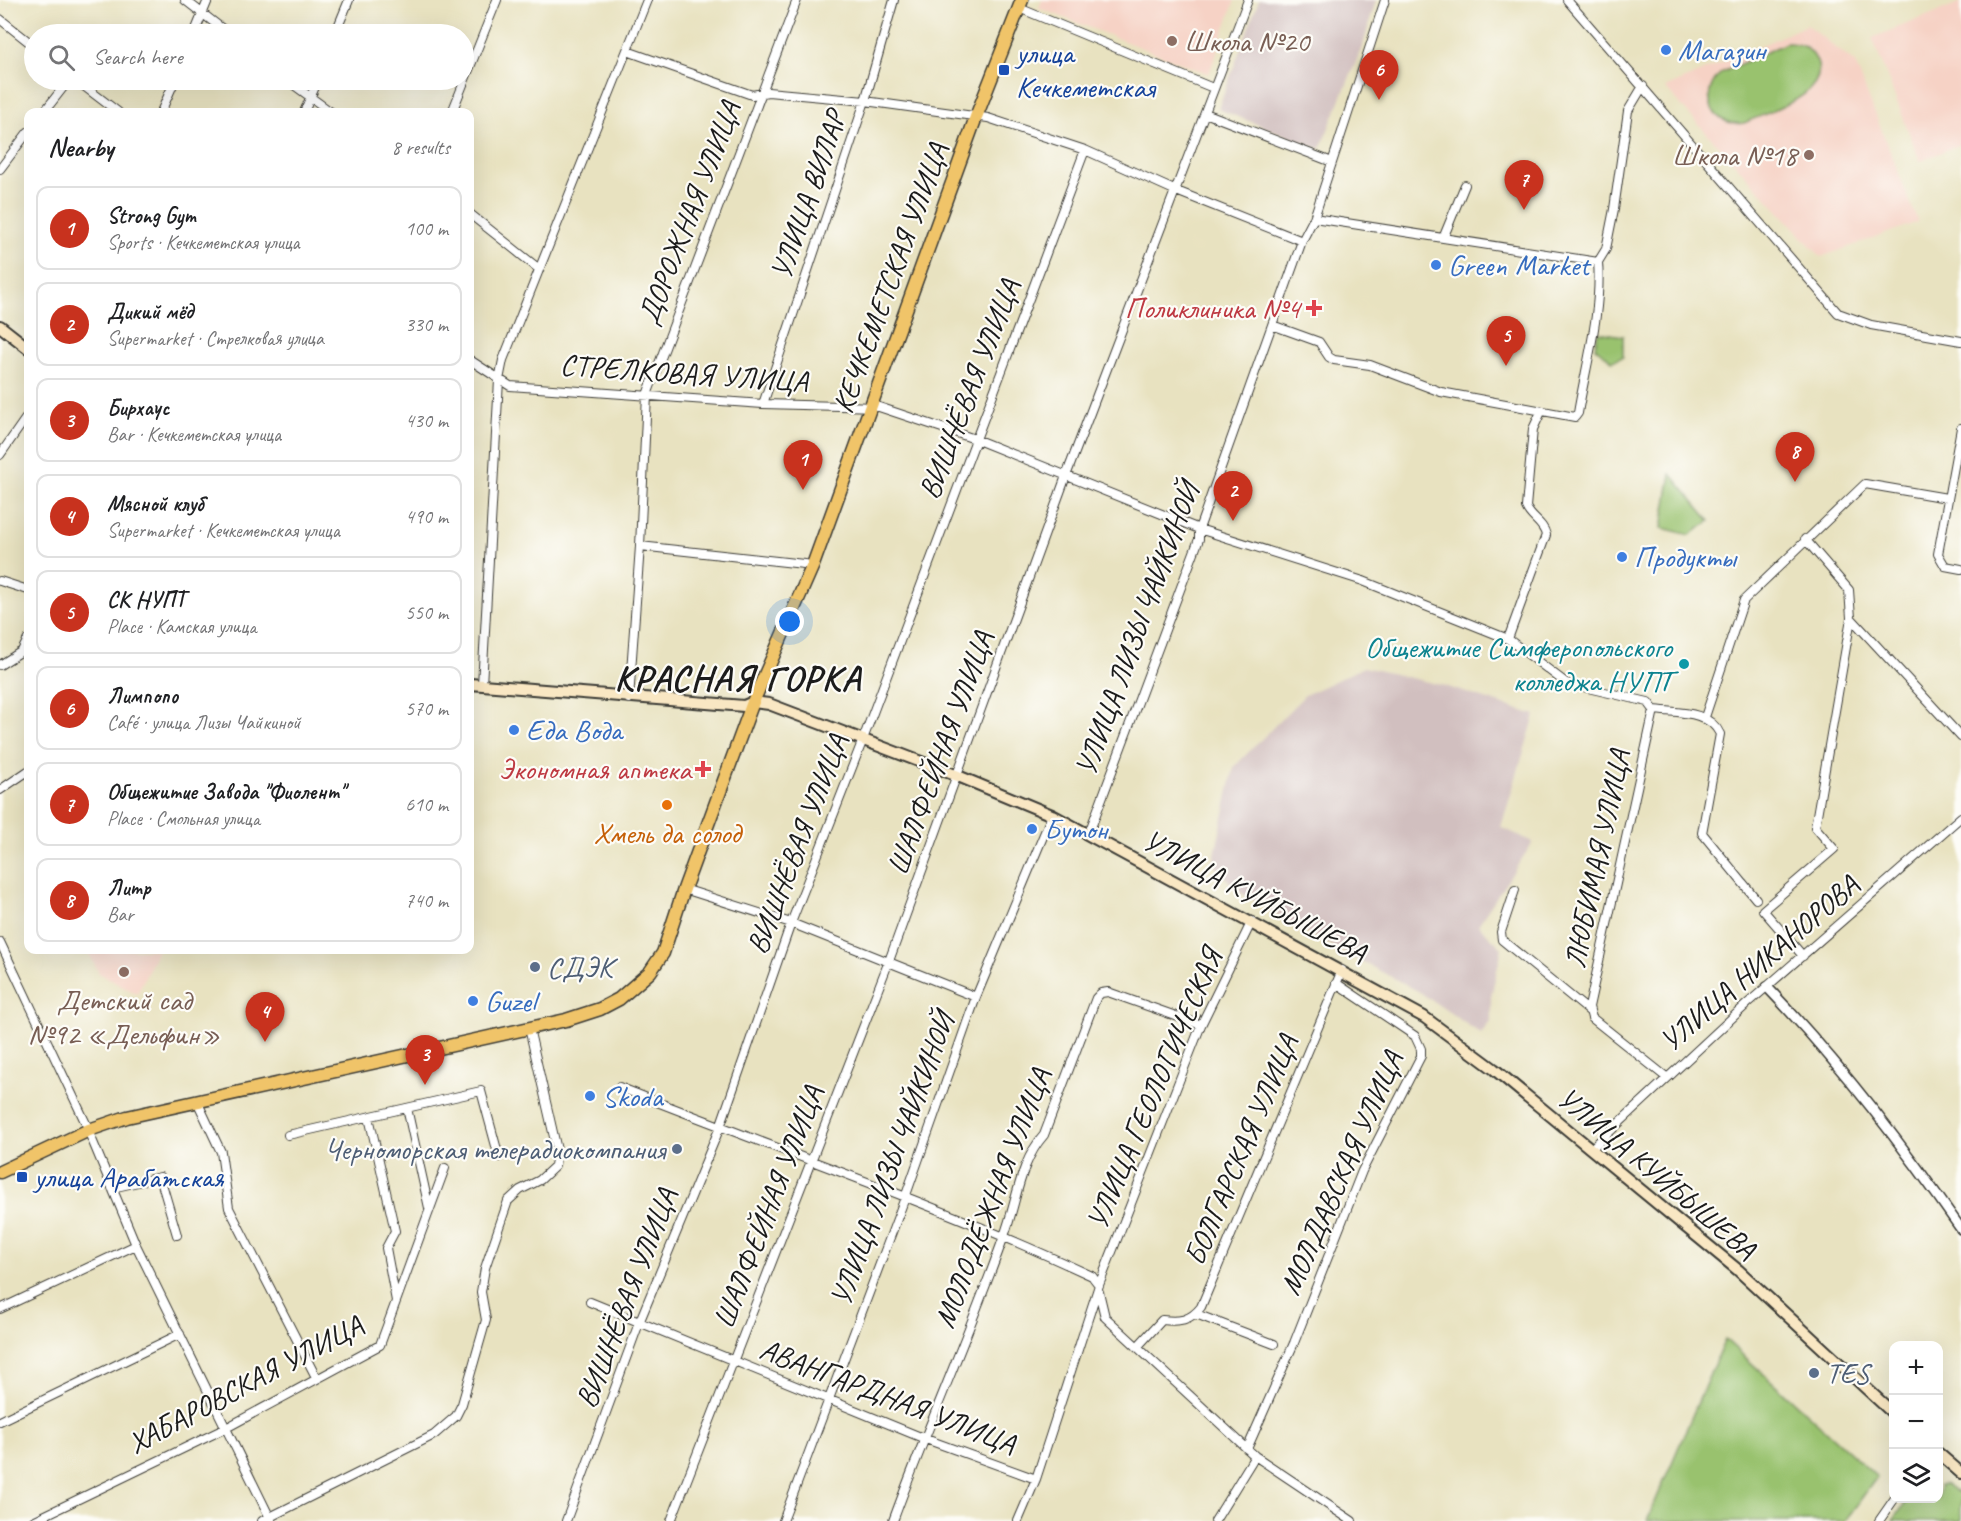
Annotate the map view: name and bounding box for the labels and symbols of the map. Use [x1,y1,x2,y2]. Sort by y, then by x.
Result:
place label: Школа №20 [1184,22,1312,60]
place label: Магазин [1678,31,1768,69]
place label: улица Кечкеметская [1014,34,1157,106]
marker: Школа №20 [1165,34,1179,48]
marker: Магазин [1659,43,1673,57]
pin: 6 [1360,51,1398,100]
marker: улица Кечкеметская [997,63,1011,77]
street label: ДОРОЖНАЯ УЛИЦА [629,94,750,330]
street label: УЛИЦА ВИЛАР [762,102,856,284]
place label: Школа №18 [1672,136,1799,174]
street label: КЕЧКЕМЕТСКАЯ УЛИЦА [824,137,957,418]
marker: Школа №18 [1802,148,1816,162]
pin: 7 [1504,160,1544,210]
place label: Green Market [1448,246,1592,284]
marker: Green Market [1429,258,1443,272]
street label: ВИШНЁВАЯ УЛИЦА [910,273,1029,504]
place label: Поликлиника №4 [1125,289,1302,327]
marker: Поликлиника №4 [1305,299,1323,317]
pin: 5 [1486,316,1526,366]
street label: СТРЕЛКОВАЯ УЛИЦА [559,345,811,401]
pin: 8 [1776,432,1814,482]
pin: 1 [784,440,822,490]
pin: 2 [1214,472,1252,521]
street label: УЛИЦА ЛИЗЫ ЧАЙКИНОЙ [1066,473,1209,781]
place label: Продукты [1634,538,1738,576]
marker: Продукты [1615,550,1629,564]
your location [775,607,804,636]
street label: ШАЛФЕЙНАЯ УЛИЦА [878,625,1002,880]
place label: Общежитие Симферопольского колледжа НУПТ [1365,628,1679,700]
district label: КРАСНАЯ ГОРКА [614,655,863,701]
marker: Общежитие Симферопольского колледжа НУПТ [1677,657,1691,671]
place label: Еда Вода [526,711,624,749]
marker: Еда Вода [507,723,521,737]
street label: ВИШНЁВАЯ УЛИЦА [738,728,857,959]
street label: ЛЮБИМАЯ УЛИЦА [1555,745,1639,971]
place label: Экономная аптека [499,750,693,788]
marker: Экономная аптека [696,762,710,776]
marker: Хмель да солод [660,798,674,812]
place label: Бутон [1044,810,1109,848]
place label: Хмель да солод [593,814,743,852]
street label: УЛИЦА КУЙБЫШЕВА [1137,821,1374,971]
marker: Бутон [1025,822,1039,836]
street label: УЛИЦА НИКАНОРОВА [1652,866,1867,1060]
street label: УЛИЦА ГЕОЛОГИЧЕСКАЯ [1078,939,1232,1235]
place label: СДЭК [547,948,619,986]
marker: СДЭК [528,960,542,974]
marker: Детский сад №92 «Дельфин» [117,965,131,979]
place label: Детский сад №92 «Дельфин» [28,981,220,1053]
place label: Guzel [485,982,541,1020]
pin: 4 [246,992,284,1042]
marker: Guzel [466,994,480,1008]
street label: УЛИЦА ЛИЗЫ ЧАЙКИНОЙ [821,1003,964,1311]
street label: БОЛГАРСКАЯ УЛИЦА [1175,1028,1307,1271]
pin: 3 [406,1036,444,1085]
street label: МОЛДАВСКАЯ УЛИЦА [1270,1044,1412,1300]
street label: МОЛОДЁЖНАЯ УЛИЦА [925,1062,1059,1333]
place label: Skoda [602,1077,665,1115]
street label: УЛИЦА КУЙБЫШЕВА [1550,1079,1765,1268]
street label: ШАЛФЕЙНАЯ УЛИЦА [704,1080,832,1333]
marker: Skoda [583,1089,597,1103]
place label: Черноморская телерадиокомпания [324,1130,668,1168]
marker: Черноморская телерадиокомпания [670,1142,684,1156]
place label: улица Арабатская [32,1158,225,1196]
marker: улица Арабатская [15,1170,29,1184]
street label: ВИШНЁВАЯ УЛИЦА [567,1182,686,1413]
street label: ХАБАРОВСКАЯ УЛИЦА [121,1306,370,1462]
street label: АВАНГАРДНАЯ УЛИЦА [755,1330,1022,1463]
place label: TES [1826,1354,1873,1392]
marker: TES [1807,1366,1821,1380]

